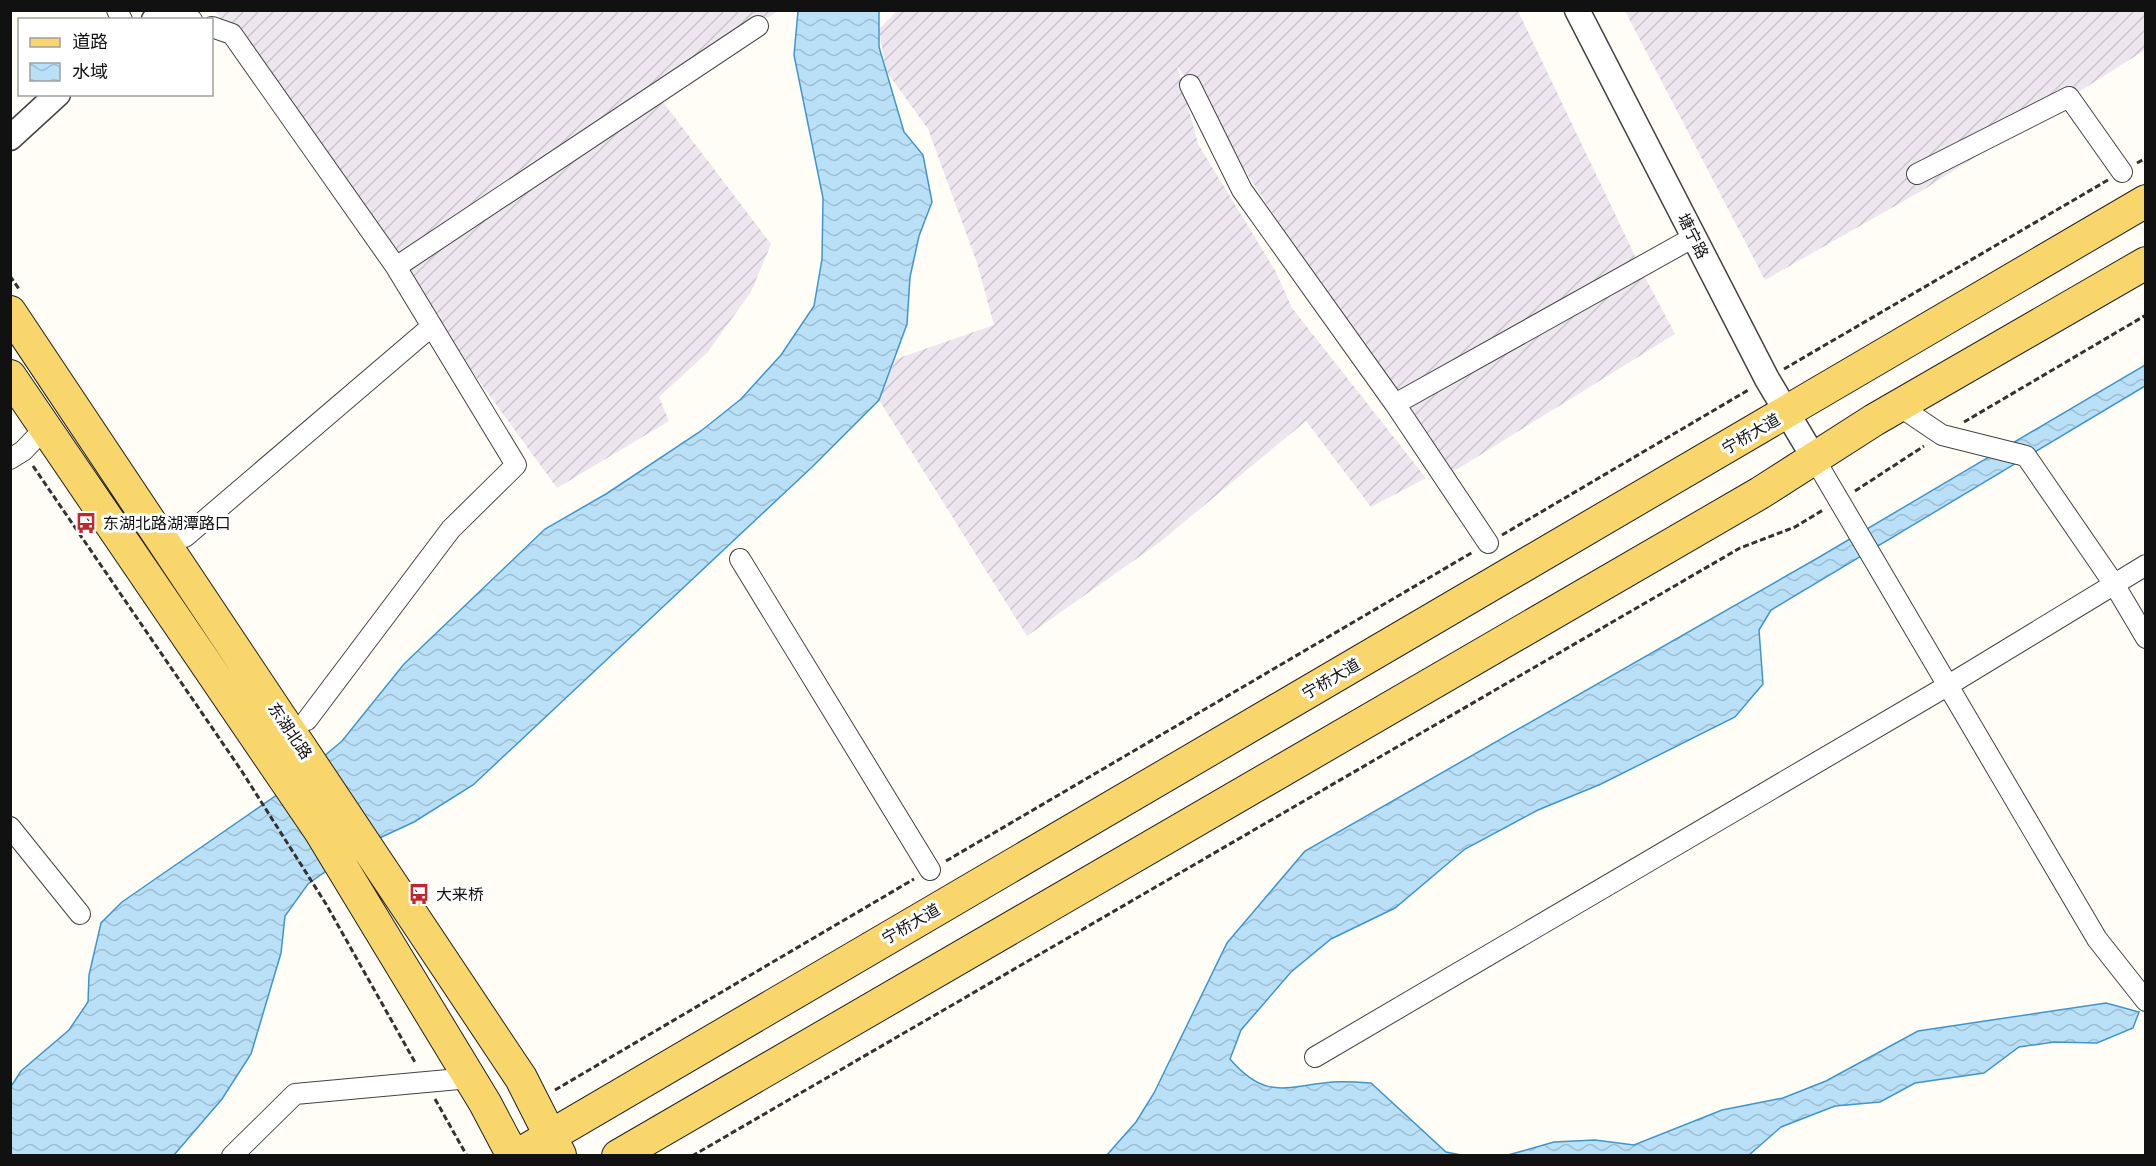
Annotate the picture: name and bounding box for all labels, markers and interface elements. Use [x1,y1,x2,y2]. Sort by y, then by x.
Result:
legend [18,18,213,96]
text: 道路 [72,31,108,52]
text: 水域 [72,61,108,82]
street label: 塘宁路 [1674,210,1712,262]
street label: 宁桥大道 [1719,410,1783,458]
bus stop icon: 东湖北路湖潭路口 [74,511,98,535]
place label: 东湖北路湖潭路口 [103,514,231,533]
street label: 宁桥大道 [1299,655,1363,703]
street label: 东湖北路 [264,699,316,763]
bus stop icon: 大来桥 [407,882,431,906]
place label: 大来桥 [436,885,484,904]
street label: 宁桥大道 [879,900,943,948]

